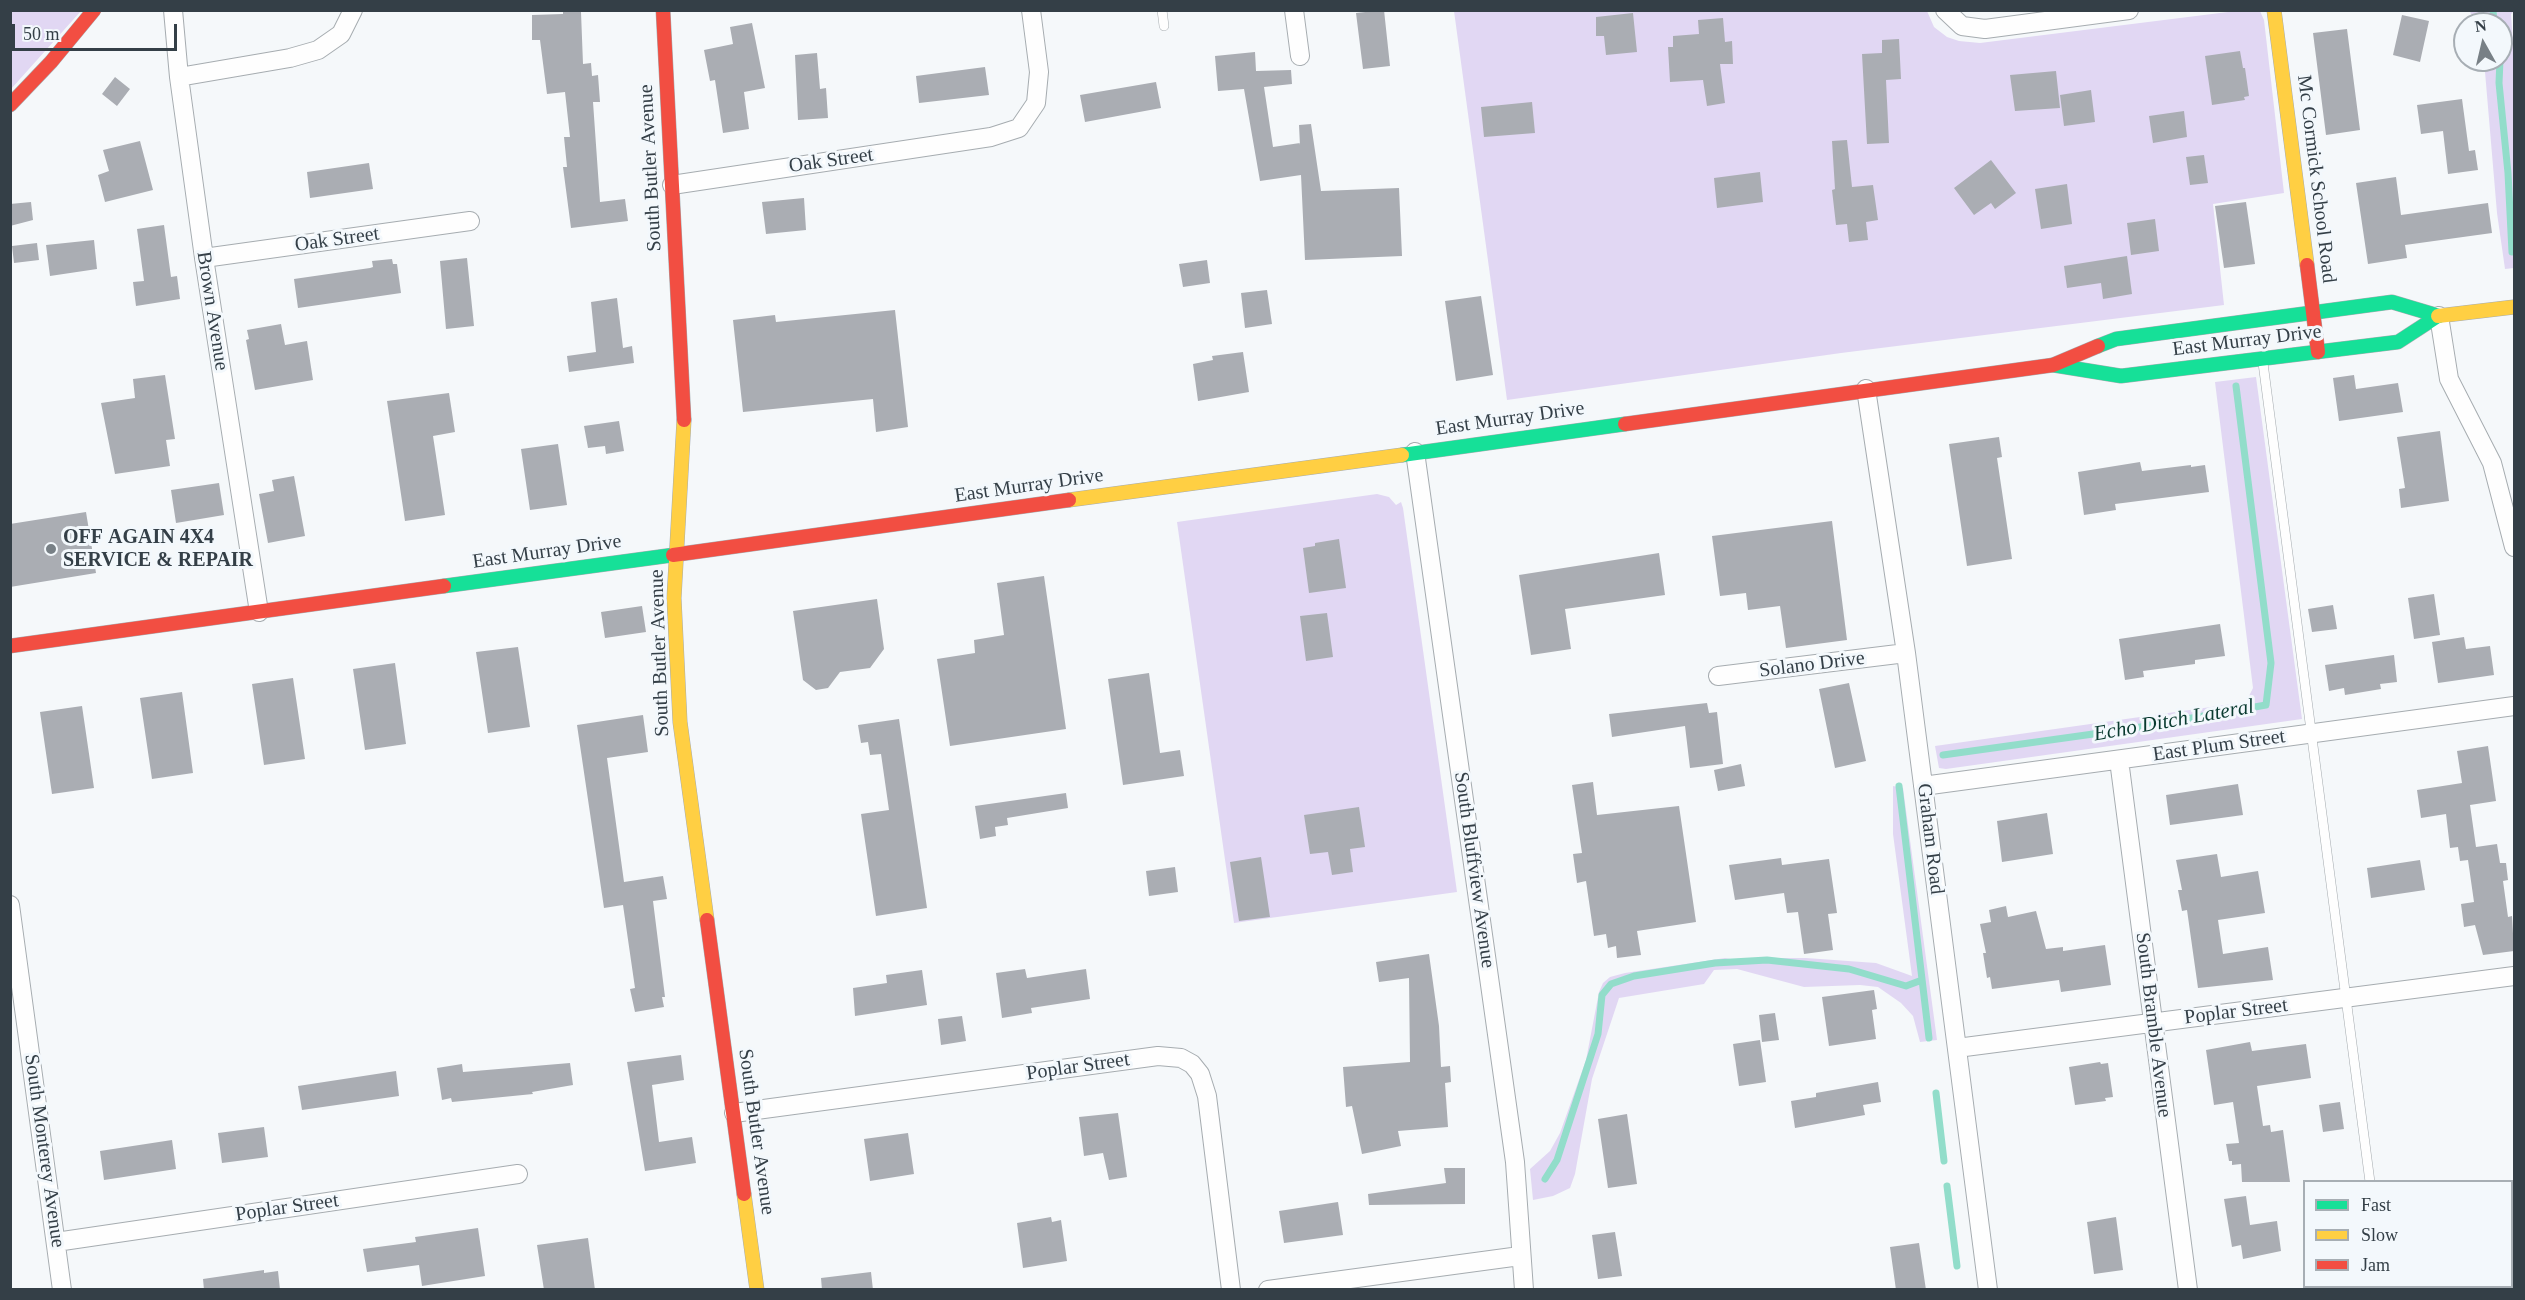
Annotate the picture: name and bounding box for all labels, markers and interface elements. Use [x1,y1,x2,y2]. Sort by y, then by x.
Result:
scale bar [15,12,180,50]
north arrow [2453,12,2513,72]
text: N [2474,16,2488,35]
text: 50 m [23,24,60,44]
street label: Mc Cormick School Road [2291,74,2341,284]
street label: South Butler Avenue [635,84,667,252]
street label: Oak Street [787,143,875,179]
street label: Oak Street [293,222,381,258]
street label: Brown Avenue [191,250,233,372]
street label: East Murray Drive [2171,320,2323,362]
street label: East Murray Drive [1434,397,1586,441]
street label: East Murray Drive [953,464,1105,508]
place label: OFF AGAIN 4X4 SERVICE & REPAIR [63,526,253,573]
street label: East Murray Drive [471,530,623,574]
marker: OFF AGAIN 4X4 SERVICE & REPAIR [44,542,58,556]
street label: South Butler Avenue [645,569,675,737]
street label: Solano Drive [1758,647,1866,683]
water label: Echo Ditch Lateral [2092,695,2256,747]
street label: East Plum Street [2151,725,2287,767]
street label: South Bluffview Avenue [1448,770,1500,970]
street label: Graham Road [1911,782,1949,896]
street label: South Bramble Avenue [2130,931,2176,1119]
street label: Poplar Street [2183,994,2289,1030]
street label: South Butler Avenue [732,1047,780,1217]
street label: Poplar Street [1025,1048,1131,1086]
street label: South Monterey Avenue [19,1053,69,1249]
legend [2303,1180,2513,1288]
street label: Poplar Street [234,1189,340,1227]
text: Fast [2361,1195,2391,1215]
text: Slow [2361,1225,2398,1245]
text: Jam [2361,1255,2390,1275]

